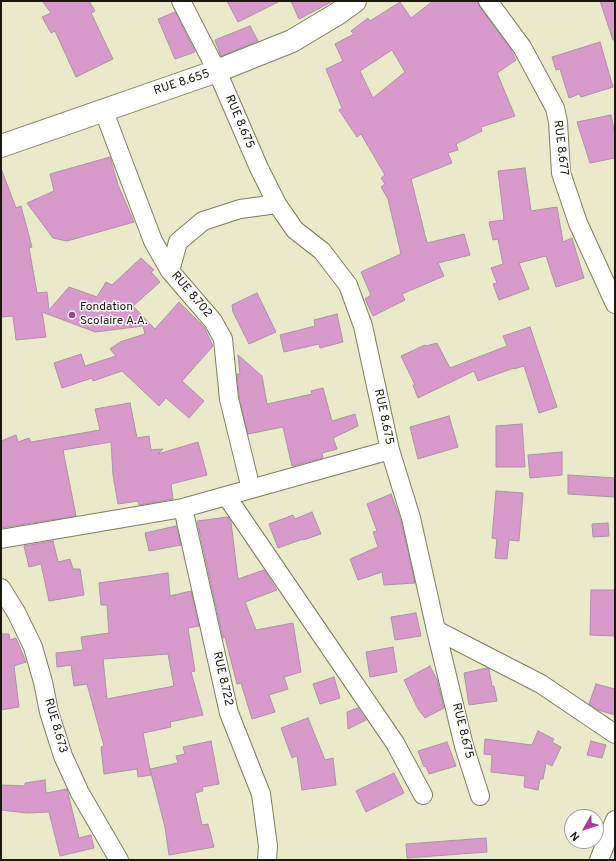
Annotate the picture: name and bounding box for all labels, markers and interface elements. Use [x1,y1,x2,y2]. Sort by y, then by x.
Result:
street label: RUE 8.655 [152,67,212,99]
street label: RUE 8.675 [221,93,257,151]
street label: RUE 8.677 [549,119,571,177]
street label: RUE 8.702 [168,269,214,321]
place label: Fondation Scolaire A.A. [80,301,148,329]
marker: Fondation Scolaire A.A. [67,310,77,320]
street label: RUE 8.675 [370,388,396,446]
street label: RUE 8.722 [209,650,235,708]
street label: RUE 8.673 [40,697,70,755]
street label: RUE 8.675 [448,702,476,760]
north arrow [564,809,604,849]
text: N [568,828,583,843]

